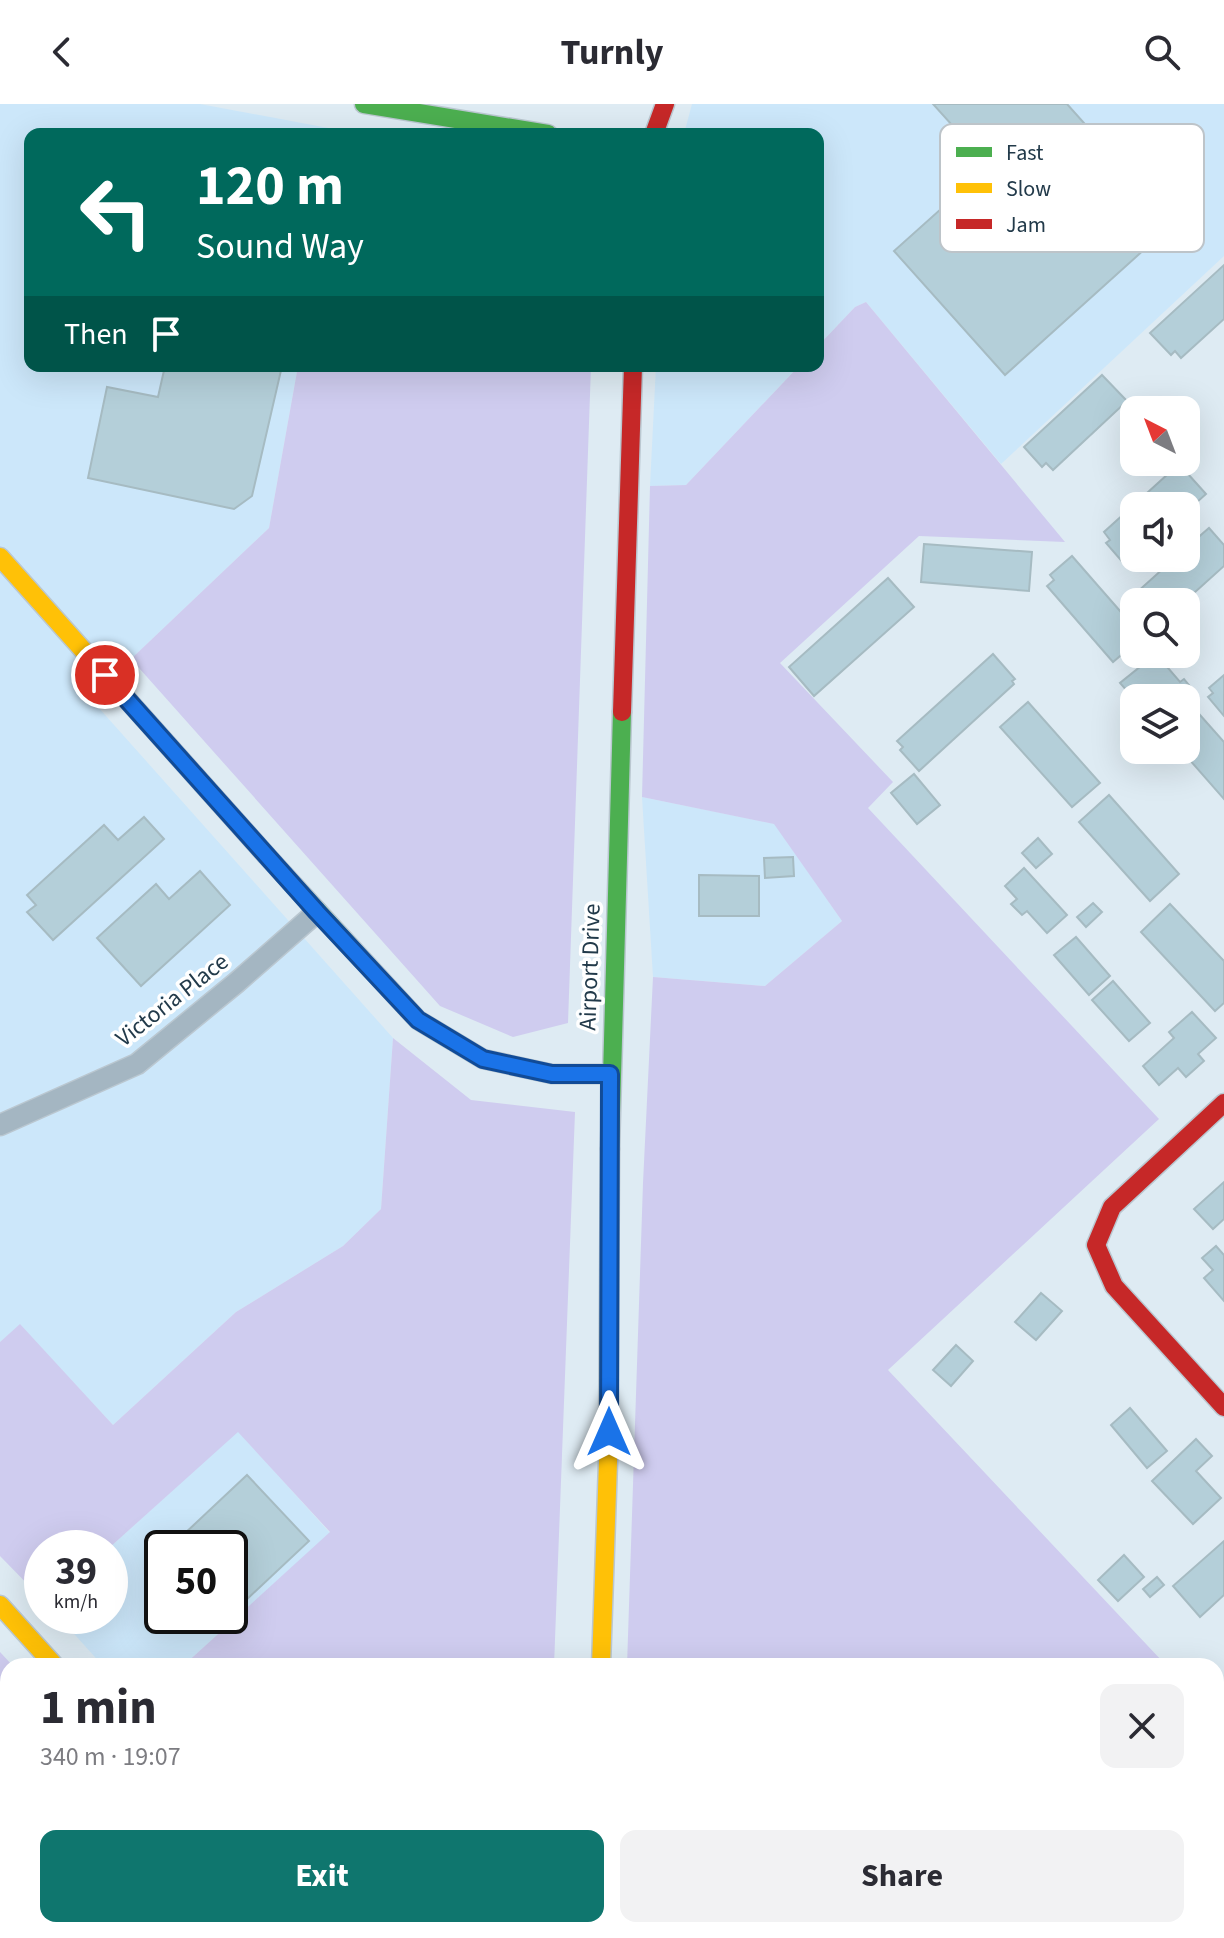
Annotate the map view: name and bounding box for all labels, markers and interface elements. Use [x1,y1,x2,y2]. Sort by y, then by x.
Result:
text: Turnly [561,27,663,78]
icon: back [40,30,84,74]
icon: search [1140,30,1184,74]
legend [940,124,1204,252]
text: Fast [1006,137,1044,169]
text: 120 m [196,147,344,226]
icon: left [64,160,168,264]
text: Slow [1006,173,1051,205]
text: Jam [1006,209,1046,241]
text: Sound Way [196,221,364,272]
icon: arrive [144,312,188,356]
text: Then [64,313,128,356]
north arrow [1120,396,1200,476]
map controls [1120,396,1200,764]
button: sound [1120,492,1200,572]
button: search [1120,588,1200,668]
pin [71,641,139,709]
icon: arrive [83,653,127,697]
button: layers [1120,684,1200,764]
street label: Airport Drive [570,903,610,1031]
street label: Victoria Place [108,945,236,1055]
position arrow [567,1390,651,1474]
speed limit sign: 50 [144,1530,248,1634]
text: 39 [55,1543,97,1600]
text: km/h [54,1588,98,1616]
text: 1 min [40,1674,157,1742]
button: close [1100,1684,1184,1768]
text: 340 m · 19:07 [40,1738,181,1775]
button: Exit [40,1830,604,1922]
button: Share [620,1830,1184,1922]

